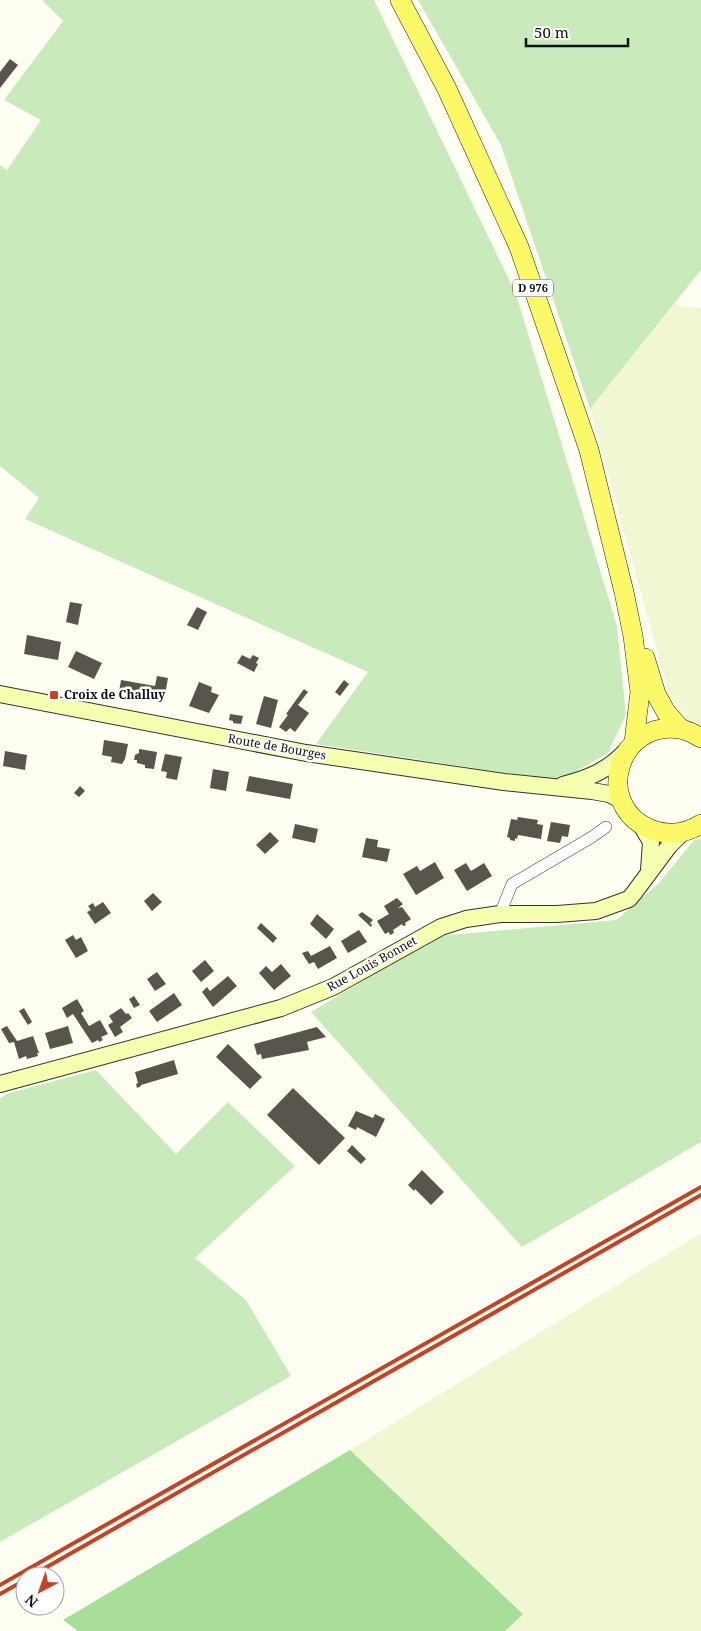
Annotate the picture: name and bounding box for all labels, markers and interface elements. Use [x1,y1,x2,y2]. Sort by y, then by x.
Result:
scale bar [526,15,628,47]
text: 50 m [534,22,569,42]
road number: D 976 [513,280,553,296]
place label: Croix de Challuy [64,686,165,703]
marker: Croix de Challuy [48,689,60,701]
street label: Route de Bourges [227,730,328,764]
street label: Rue Louis Bonnet [324,932,420,995]
north arrow [15,1566,65,1616]
text: N [21,1590,42,1612]

